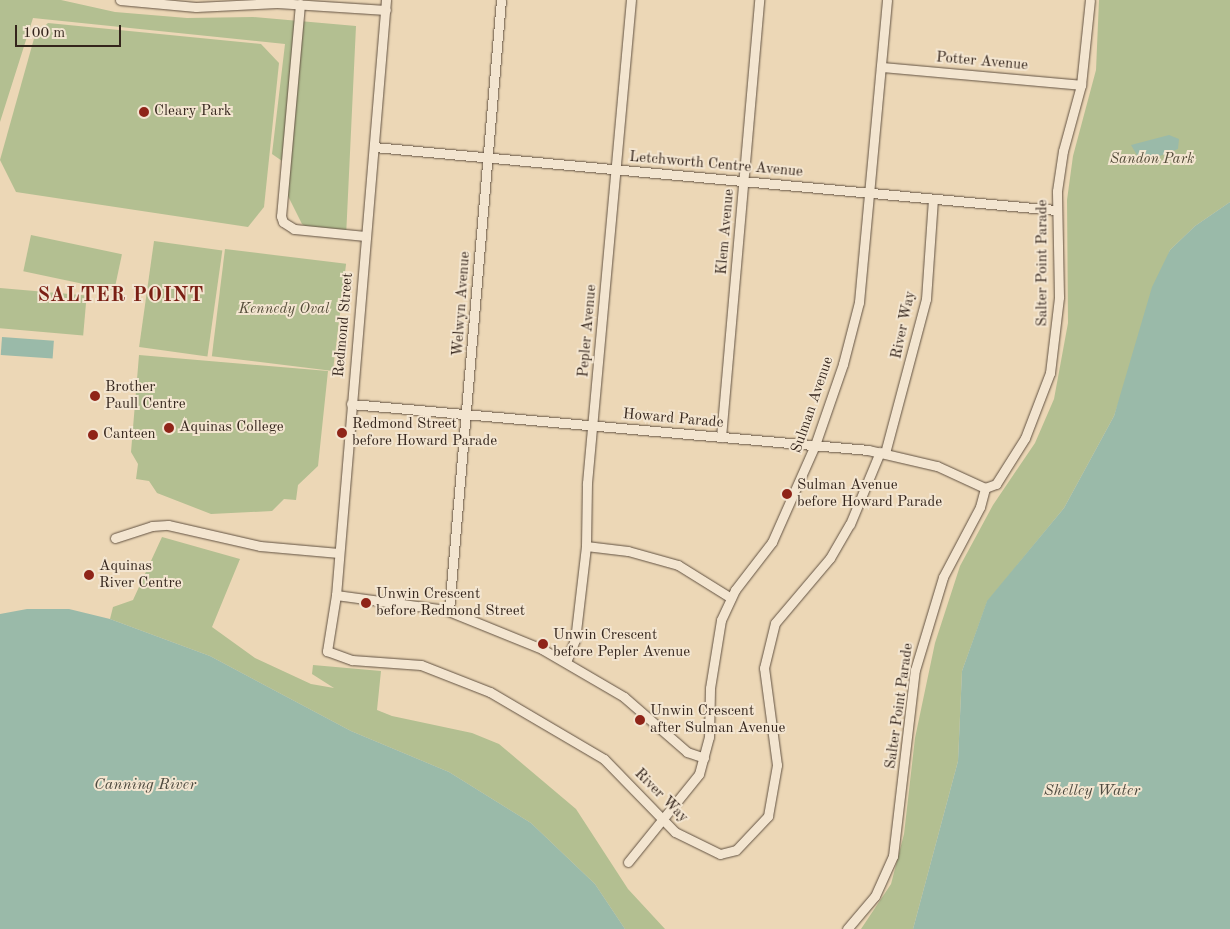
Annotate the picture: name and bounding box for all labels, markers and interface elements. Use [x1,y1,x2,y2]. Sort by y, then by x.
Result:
scale bar [18,15,124,47]
text: 100 m [23,26,65,41]
street label: Potter Avenue [935,49,1029,75]
place label: Cleary Park [154,103,232,121]
marker: Cleary Park [138,106,150,118]
street label: Letchworth Centre Avenue [628,148,804,182]
park label: Sandon Park [1110,151,1194,169]
street label: Klem Avenue [713,188,739,276]
street label: Salter Point Parade [1034,200,1052,326]
street label: Welwyn Avenue [449,251,475,357]
street label: Redmond Street [330,272,358,378]
district label: SALTER POINT [36,284,206,308]
street label: Pepler Avenue [575,284,601,378]
street label: River Way [888,289,920,361]
park label: Kennedy Oval [239,301,329,319]
street label: Sulman Avenue [788,355,838,455]
place label: Brother Paull Centre [105,378,186,413]
marker: Brother Paull Centre [89,390,101,402]
street label: Howard Parade [622,406,724,432]
place label: Redmond Street before Howard Parade [352,415,497,450]
place label: Aquinas College [179,419,284,437]
marker: Aquinas College [163,422,175,434]
place label: Canteen [103,426,156,444]
marker: Redmond Street before Howard Parade [336,427,348,439]
marker: Canteen [87,429,99,441]
place label: Sulman Avenue before Howard Parade [797,476,942,511]
marker: Sulman Avenue before Howard Parade [781,488,793,500]
place label: Aquinas River Centre [99,557,182,592]
marker: Aquinas River Centre [83,569,95,581]
place label: Unwin Crescent before Redmond Street [376,585,525,620]
marker: Unwin Crescent before Redmond Street [360,597,372,609]
place label: Unwin Crescent before Pepler Avenue [553,626,690,661]
marker: Unwin Crescent before Pepler Avenue [537,638,549,650]
street label: Salter Point Parade [882,642,918,770]
place label: Unwin Crescent after Sulman Avenue [650,702,785,737]
marker: Unwin Crescent after Sulman Avenue [634,714,646,726]
street label: River Way [630,765,692,827]
water label: Canning River [94,775,196,795]
water label: Shelley Water [1044,781,1140,801]

